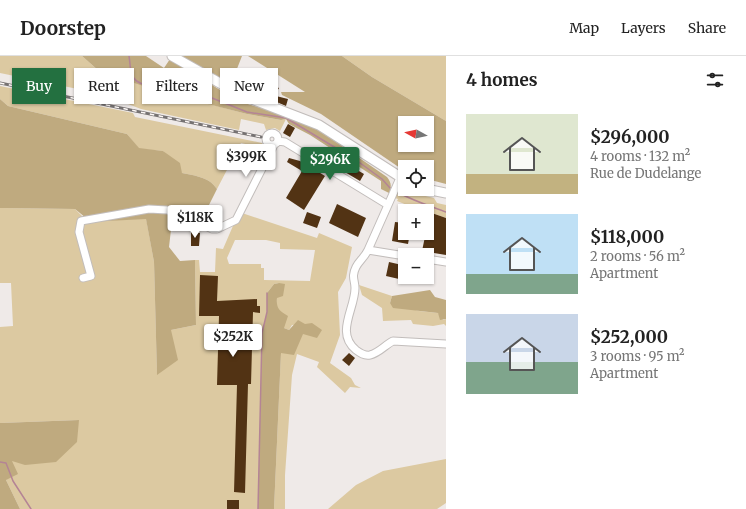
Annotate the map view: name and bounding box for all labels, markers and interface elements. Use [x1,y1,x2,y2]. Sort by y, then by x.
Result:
text: Doorstep [20,16,106,40]
text: Map [569,19,599,37]
text: Layers [621,19,666,37]
text: Share [688,19,726,37]
chip: Buy [12,68,66,104]
chip: Rent [74,68,134,104]
chip: Filters [142,68,212,104]
chip: New [220,68,278,104]
text: 4 homes [466,69,537,91]
icon: filters [704,69,726,91]
north arrow [398,116,434,152]
map controls [398,116,434,284]
text: $296,000 [590,126,670,148]
icon: home [498,130,546,178]
pin: $399K [218,144,274,178]
pin: $296K [302,147,358,181]
text: $399K [226,148,266,165]
text: 4 rooms · 132 m² [590,148,690,165]
text: $296K [309,151,351,168]
button: locate [398,160,434,196]
text: Rue de Dudelange [590,165,701,182]
button: + [398,204,434,240]
pin: $118K [167,205,223,239]
text: $118K [177,209,213,226]
text: $118,000 [590,226,664,248]
icon: home [498,230,546,278]
button: − [398,248,434,284]
text: 2 rooms · 56 m² [590,248,685,265]
text: Apartment [590,265,658,282]
pin: $252K [205,324,261,358]
text: $252,000 [590,326,668,348]
text: $252K [213,328,253,345]
icon: home [498,330,546,378]
text: 3 rooms · 95 m² [590,348,685,365]
text: Apartment [590,365,658,382]

